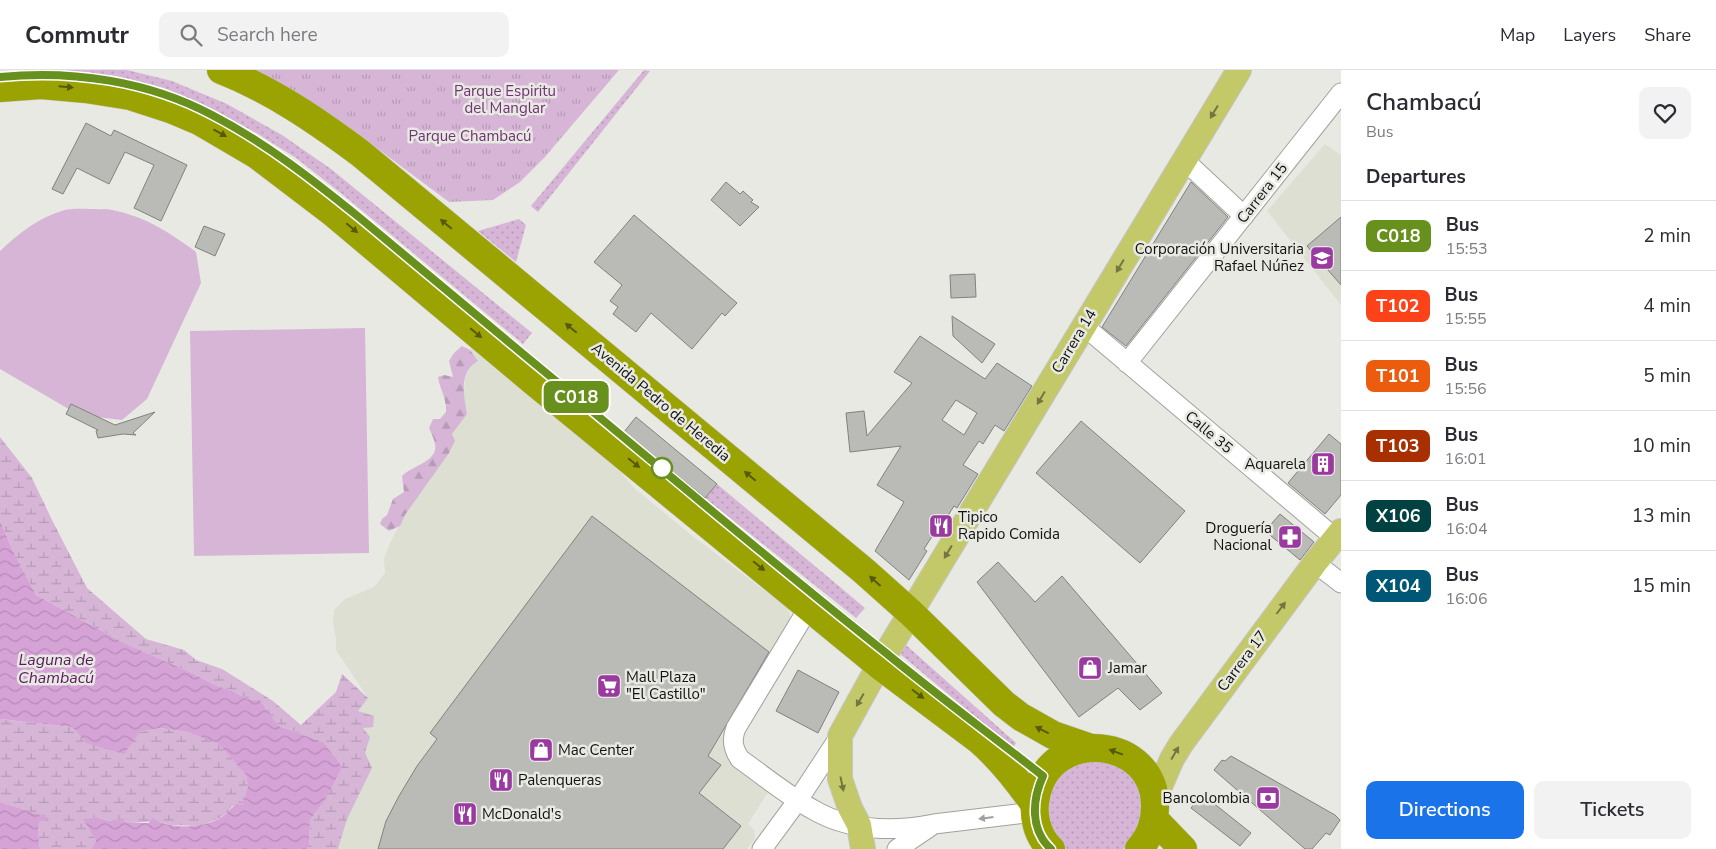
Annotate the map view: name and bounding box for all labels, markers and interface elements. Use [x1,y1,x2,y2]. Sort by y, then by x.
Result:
search box [159,12,509,57]
text: Commutr [25,19,129,51]
icon: search [177,21,205,49]
text: Search here [217,22,318,48]
text: Map [1500,23,1535,47]
text: Layers [1563,23,1616,47]
text: Share [1644,23,1691,47]
park label: Parque Espiritu del Manglar [454,81,556,118]
one-way arrow [58,83,74,91]
text: Chambacú [1366,86,1482,118]
button: heart [1639,87,1691,139]
one-way arrow [1209,105,1218,118]
text: Bus [1366,121,1394,143]
park label: Parque Chambacú [409,126,531,146]
one-way arrow [213,129,228,137]
street label: Carrera 15 [1232,159,1292,227]
text: Departures [1366,164,1466,190]
text: Bus [1446,212,1479,238]
one-way arrow [440,218,453,229]
one-way arrow [345,223,358,234]
text: 2 min [1643,223,1691,249]
text: C018 [1376,224,1421,248]
text: 15:53 [1446,238,1488,260]
place label: Corporación Universitaria Rafael Núñez [1135,239,1304,276]
school or university icon: Corporación Universitaria Rafael Núñez [1309,245,1335,271]
one-way arrow [1116,259,1125,272]
text: Bus [1445,282,1478,308]
text: 4 min [1643,293,1691,319]
text: T102 [1376,294,1420,318]
street label: Carrera 14 [1047,305,1101,377]
text: 15:55 [1445,308,1487,330]
one-way arrow [565,322,578,333]
one-way arrow [469,327,482,338]
street label: Avenida Pedro de Heredia [587,338,735,466]
text: Bus [1445,352,1478,378]
text: 5 min [1643,363,1691,389]
text: T101 [1376,364,1420,388]
text: 15:56 [1445,378,1487,400]
line badge: C018 [541,381,611,413]
text: C018 [554,385,598,409]
one-way arrow [1036,391,1045,404]
street label: Calle 35 [1181,406,1237,458]
text: Bus [1445,422,1478,448]
text: 10 min [1632,433,1691,459]
text: T103 [1376,434,1420,458]
text: 16:01 [1445,448,1487,470]
building icon: Aquarela [1310,451,1336,477]
place label: Aquarela [1244,454,1306,474]
unlabelled marker [651,457,673,479]
one-way arrow [627,458,640,469]
one-way arrow [744,471,757,482]
text: Bus [1446,492,1479,518]
text: 13 min [1632,503,1691,529]
text: X106 [1376,504,1421,528]
place label: Tipico Rapido Comida [958,507,1060,544]
restaurant icon: Tipico Rapido Comida [928,513,954,539]
place label: Droguería Nacional [1205,518,1273,555]
text: 16:04 [1446,518,1488,540]
pharmacy icon: Droguería Nacional [1277,524,1303,550]
one-way arrow [943,545,952,558]
one-way arrow [753,561,766,572]
text: Bus [1446,562,1479,588]
text: 15 min [1632,573,1691,599]
text: X104 [1376,574,1421,598]
one-way arrow [868,575,881,586]
text: 16:06 [1446,588,1488,610]
one-way arrow [1276,602,1287,615]
street label: Carrera 17 [1212,626,1272,696]
water label: Laguna de Chambacú [18,649,94,689]
shop icon: Jamar [1077,655,1103,681]
place label: Jamar [1107,658,1148,678]
place label: Mall Plaza "El Castillo" [626,667,706,704]
supermarket icon: Mall Plaza "El Castillo" [596,673,622,699]
one-way arrow [911,689,925,699]
one-way arrow [856,693,864,708]
one-way arrow [1035,726,1050,734]
shop icon: Mac Center [528,737,554,763]
place label: Mac Center [558,740,635,760]
one-way arrow [1108,747,1123,755]
one-way arrow [1171,747,1180,760]
restaurant icon: Palenqueras [488,767,514,793]
place label: Palenqueras [518,770,602,790]
one-way arrow [838,777,846,792]
button: Directions [1366,781,1524,839]
button: Tickets [1534,781,1691,839]
bank icon: Bancolombia [1255,785,1281,811]
place label: Bancolombia [1163,788,1250,808]
restaurant icon: McDonald's [452,801,478,827]
place label: McDonald's [482,804,561,824]
one-way arrow [977,814,993,822]

